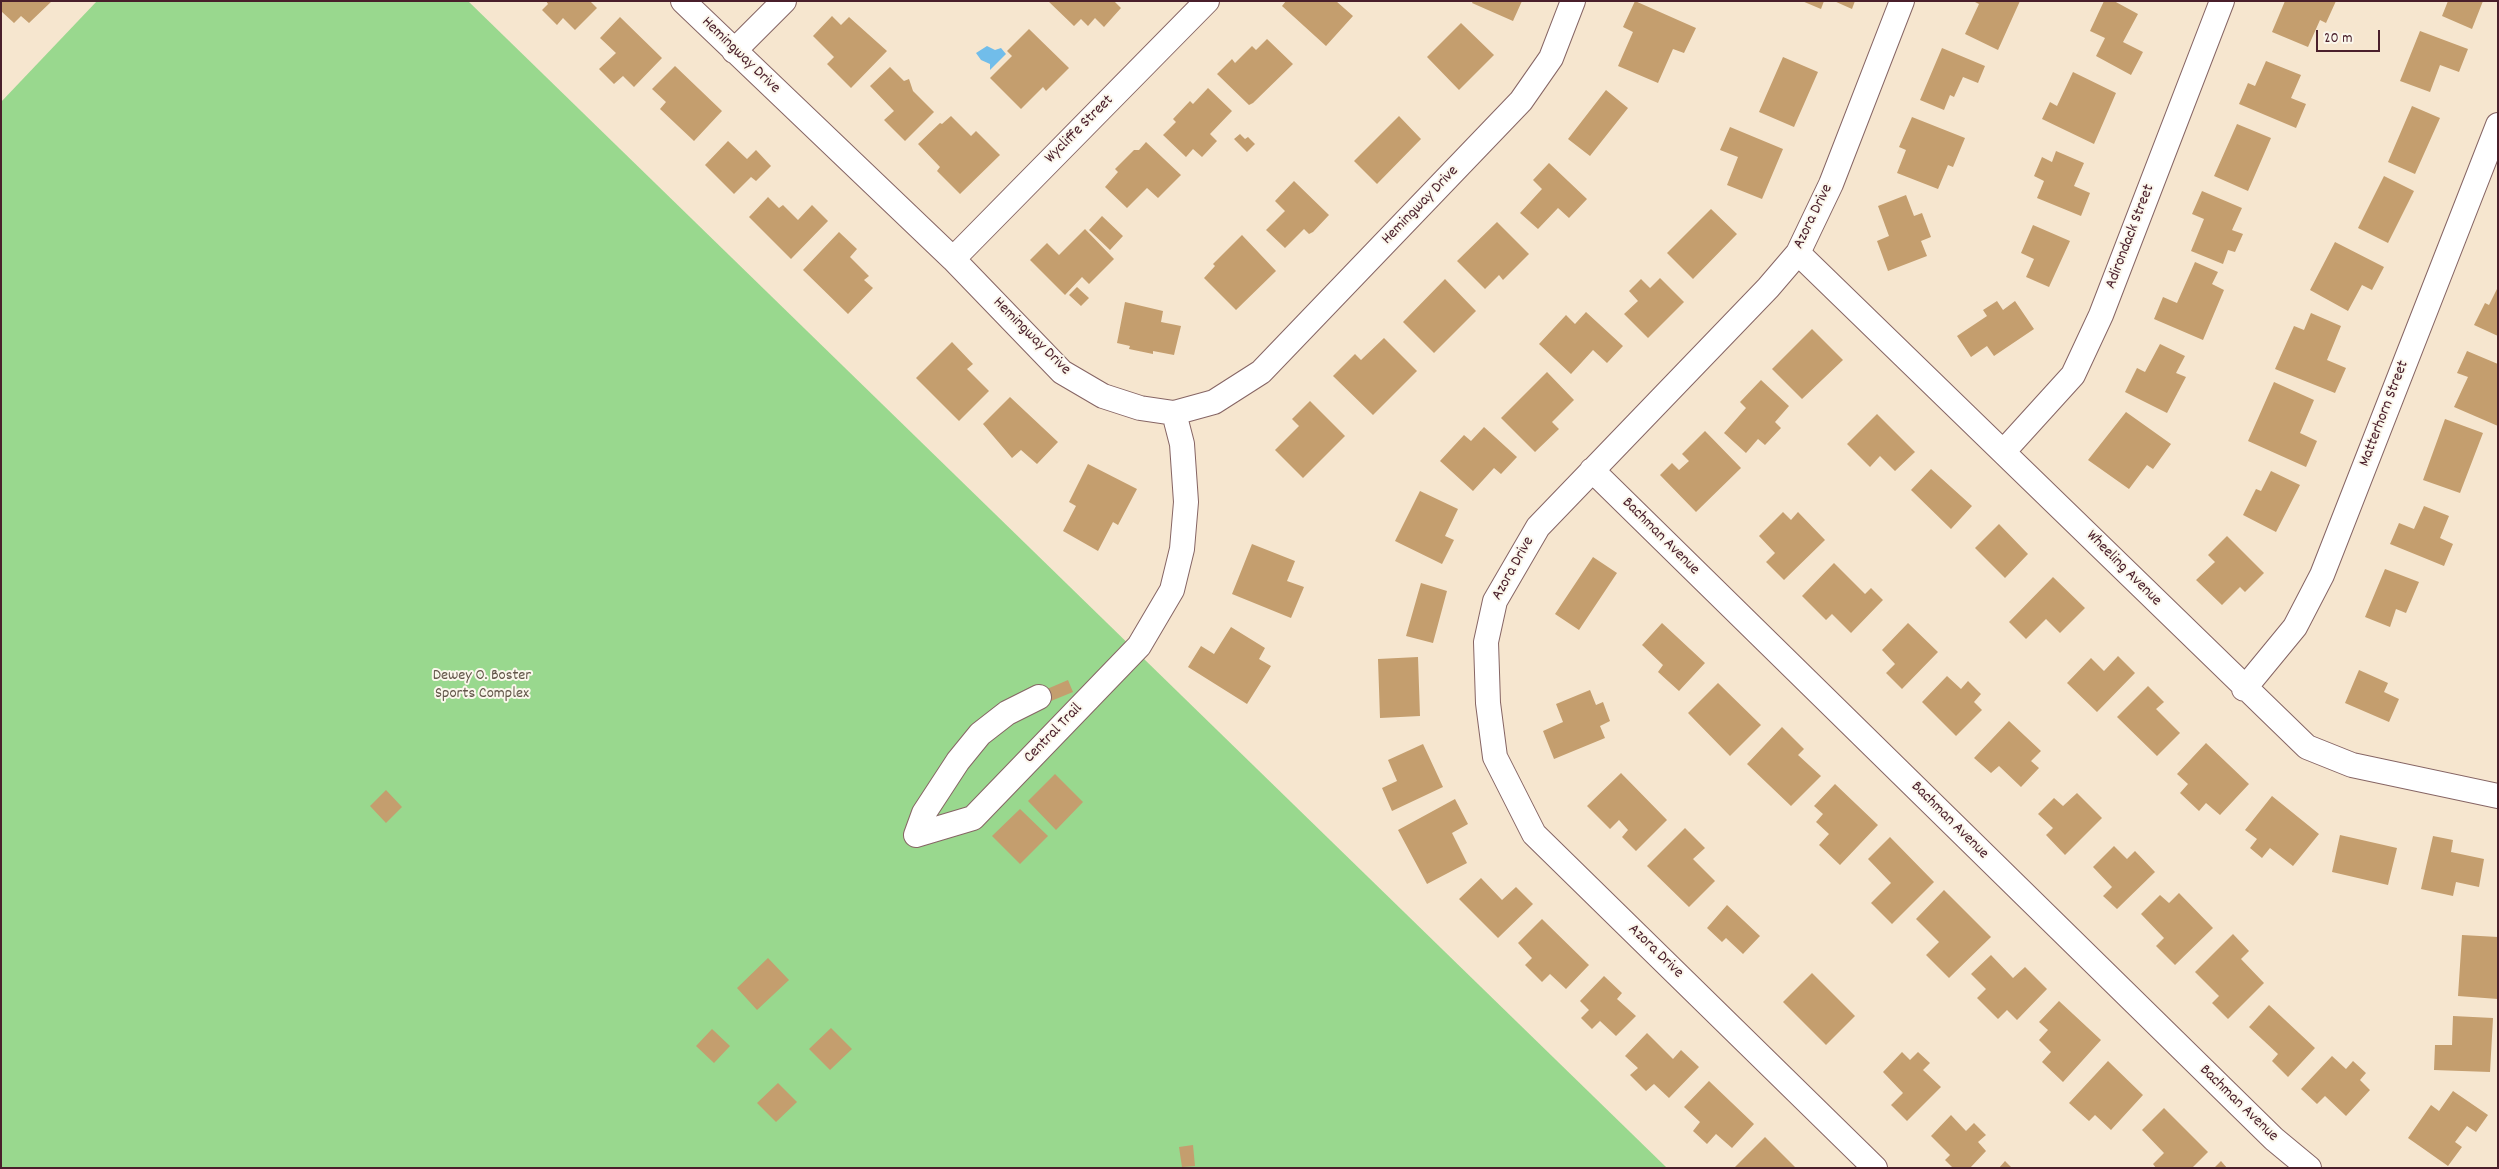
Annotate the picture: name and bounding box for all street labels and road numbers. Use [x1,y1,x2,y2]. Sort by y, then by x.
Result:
street label: Hemingway Drive [697,14,783,98]
street label: Wycliffe Street [1042,92,1118,168]
street label: Hemingway Drive [1379,163,1463,249]
street label: Azora Drive [1790,181,1838,253]
street label: Adirondack Street [2102,182,2160,292]
street label: Hemingway Drive [988,294,1074,380]
street label: Matterhorn Street [2356,358,2414,470]
street label: Bachman Avenue [1617,494,1703,580]
street label: Wheeling Avenue [2081,527,2165,611]
street label: Azora Drive [1489,534,1539,604]
street label: Central Trail [1021,700,1087,768]
street label: Bachman Avenue [1906,778,1992,864]
street label: Azora Drive [1623,921,1687,983]
street label: Bachman Avenue [2195,1062,2281,1146]

